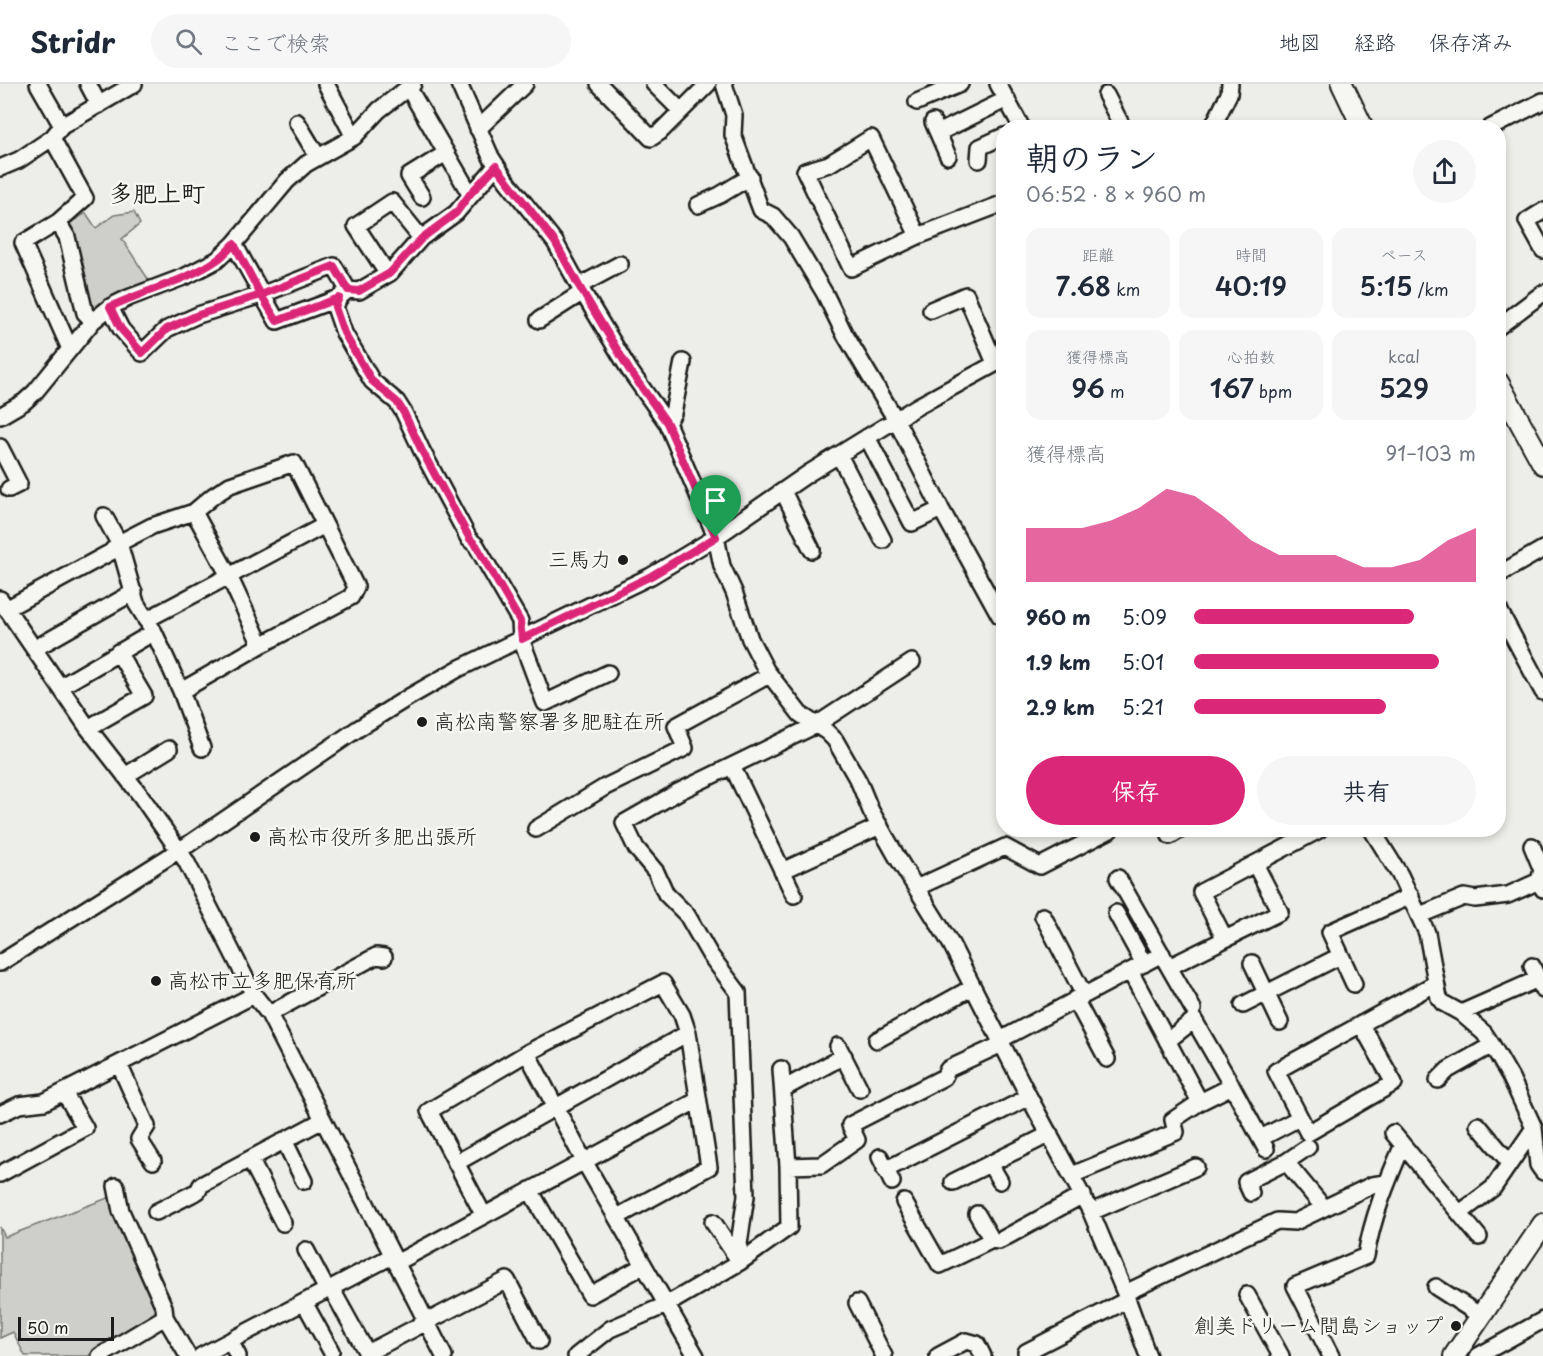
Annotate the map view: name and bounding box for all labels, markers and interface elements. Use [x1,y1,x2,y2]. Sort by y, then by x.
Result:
search box [151,14,571,68]
text: Stridr [30,20,115,63]
icon: search [172,25,205,58]
text: ここで検索 [220,25,330,58]
text: 地図 [1279,25,1321,57]
text: 経路 [1354,25,1396,57]
text: 保存済み [1429,25,1513,57]
text: 朝のラン [1026,131,1158,181]
button: share [1413,140,1476,203]
district label: 多肥上町 [109,174,205,210]
text: 06:52 · 8 × 960 m [1026,179,1206,209]
text: 距離 [1082,242,1114,266]
text: 時間 [1235,242,1267,266]
text: ペース [1380,242,1428,266]
text: 7.68 [1056,266,1111,305]
text: 40:19 [1215,266,1287,305]
text: 5:15 [1360,266,1413,305]
text: km [1111,277,1140,301]
text: /km [1413,277,1448,301]
text: 獲得標高 [1066,344,1130,368]
text: 心拍数 [1227,344,1275,368]
text: kcal [1388,344,1420,368]
text: 96 [1072,368,1105,407]
text: 167 [1210,368,1254,407]
text: 529 [1379,368,1429,407]
text: m [1105,379,1124,403]
text: bpm [1254,379,1292,403]
text: 獲得標高 [1026,438,1106,468]
text: 91–103 m [1386,438,1476,468]
pin [690,475,741,537]
icon: arrive [699,484,732,517]
place label: 三馬力 [548,542,611,574]
marker: 三馬力 [616,553,630,567]
text: 960 m [1026,602,1091,632]
text: 5:09 [1122,602,1167,632]
text: 1.9 km [1026,647,1091,677]
text: 5:01 [1122,647,1164,677]
text: 2.9 km [1026,692,1095,722]
text: 5:21 [1122,692,1164,722]
place label: 高松南警察署多肥駐在所 [434,704,665,736]
marker: 高松南警察署多肥駐在所 [415,715,429,729]
button: 保存 [1026,756,1245,825]
button: 共有 [1257,756,1476,825]
place label: 高松市役所多肥出張所 [267,819,477,851]
marker: 高松市役所多肥出張所 [248,830,262,844]
place label: 高松市立多肥保育所 [168,963,357,995]
marker: 高松市立多肥保育所 [149,974,163,988]
place label: 創美ドリーム間島ショップ [1194,1308,1444,1340]
scale bar [18,1314,114,1342]
text: 50 m [27,1315,68,1339]
marker: 創美ドリーム間島ショップ [1449,1319,1463,1333]

